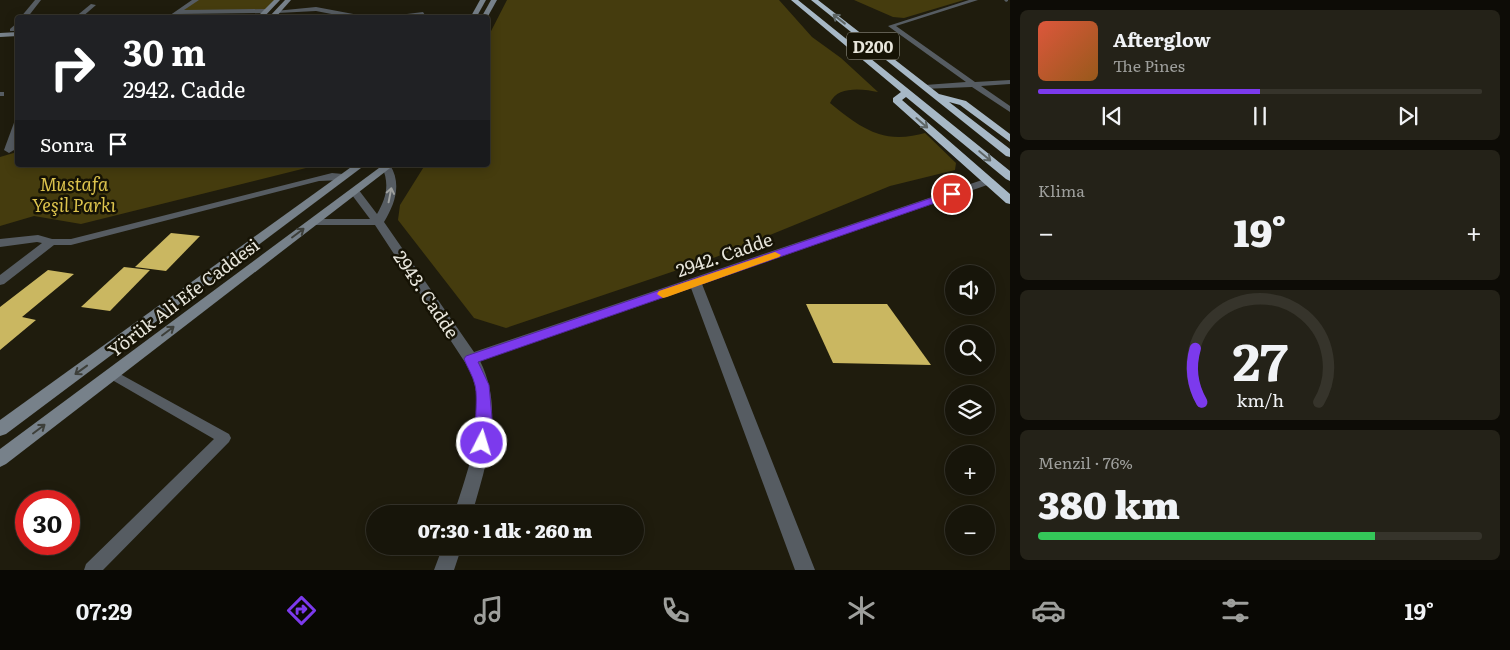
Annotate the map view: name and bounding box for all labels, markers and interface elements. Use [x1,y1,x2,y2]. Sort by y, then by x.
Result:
one-way arrow [832,14,845,25]
text: 30 m [123,25,206,77]
text: Afterglow [1113,25,1211,53]
road number: D200 [847,32,899,59]
icon: right [40,35,105,100]
text: The Pines [1113,53,1185,77]
text: 2942. Cadde [123,72,245,105]
icon: previous [1098,102,1126,130]
icon: pause [1246,102,1274,130]
icon: next [1394,102,1422,130]
one-way arrow [915,117,928,128]
text: Sonra [40,130,94,158]
icon: arrive [104,130,132,158]
one-way arrow [978,151,991,162]
park label: Mustafa Yeşil Parkı [32,170,117,218]
pin [931,173,973,215]
text: Klima [1038,178,1085,202]
icon: arrive [938,180,966,208]
one-way arrow [386,188,395,204]
text: 19° [1234,202,1286,259]
text: − [1038,210,1054,252]
text: + [1466,210,1482,252]
street label: 2942. Cadde [672,225,776,283]
one-way arrow [291,228,304,239]
street label: Yörük Ali Efe Caddesi [102,231,264,363]
street label: 2943. Cadde [388,245,466,343]
map controls [945,265,995,555]
button: sound [945,265,995,315]
text: 27 [1232,320,1288,397]
button: search [945,325,995,375]
one-way arrow [161,326,175,336]
one-way arrow [74,365,88,375]
button: layers [945,385,995,435]
text: km/h [1236,386,1284,413]
position arrow [455,416,507,468]
one-way arrow [32,424,45,435]
button: + [945,445,995,495]
text: Menzil · 76% [1038,450,1133,474]
text: 380 km [1038,474,1180,531]
speed limit sign: 30 [15,490,80,555]
button: − [945,505,995,555]
text: 07:30 · 1 dk · 260 m [418,516,592,544]
icon: directions [284,593,319,628]
icon: music [471,593,506,628]
icon: phone [658,593,693,628]
icon: climate [844,593,879,628]
icon: car [1031,593,1066,628]
icon: filters [1218,593,1253,628]
text: 07:29 [76,594,132,627]
text: 19° [1405,594,1434,627]

